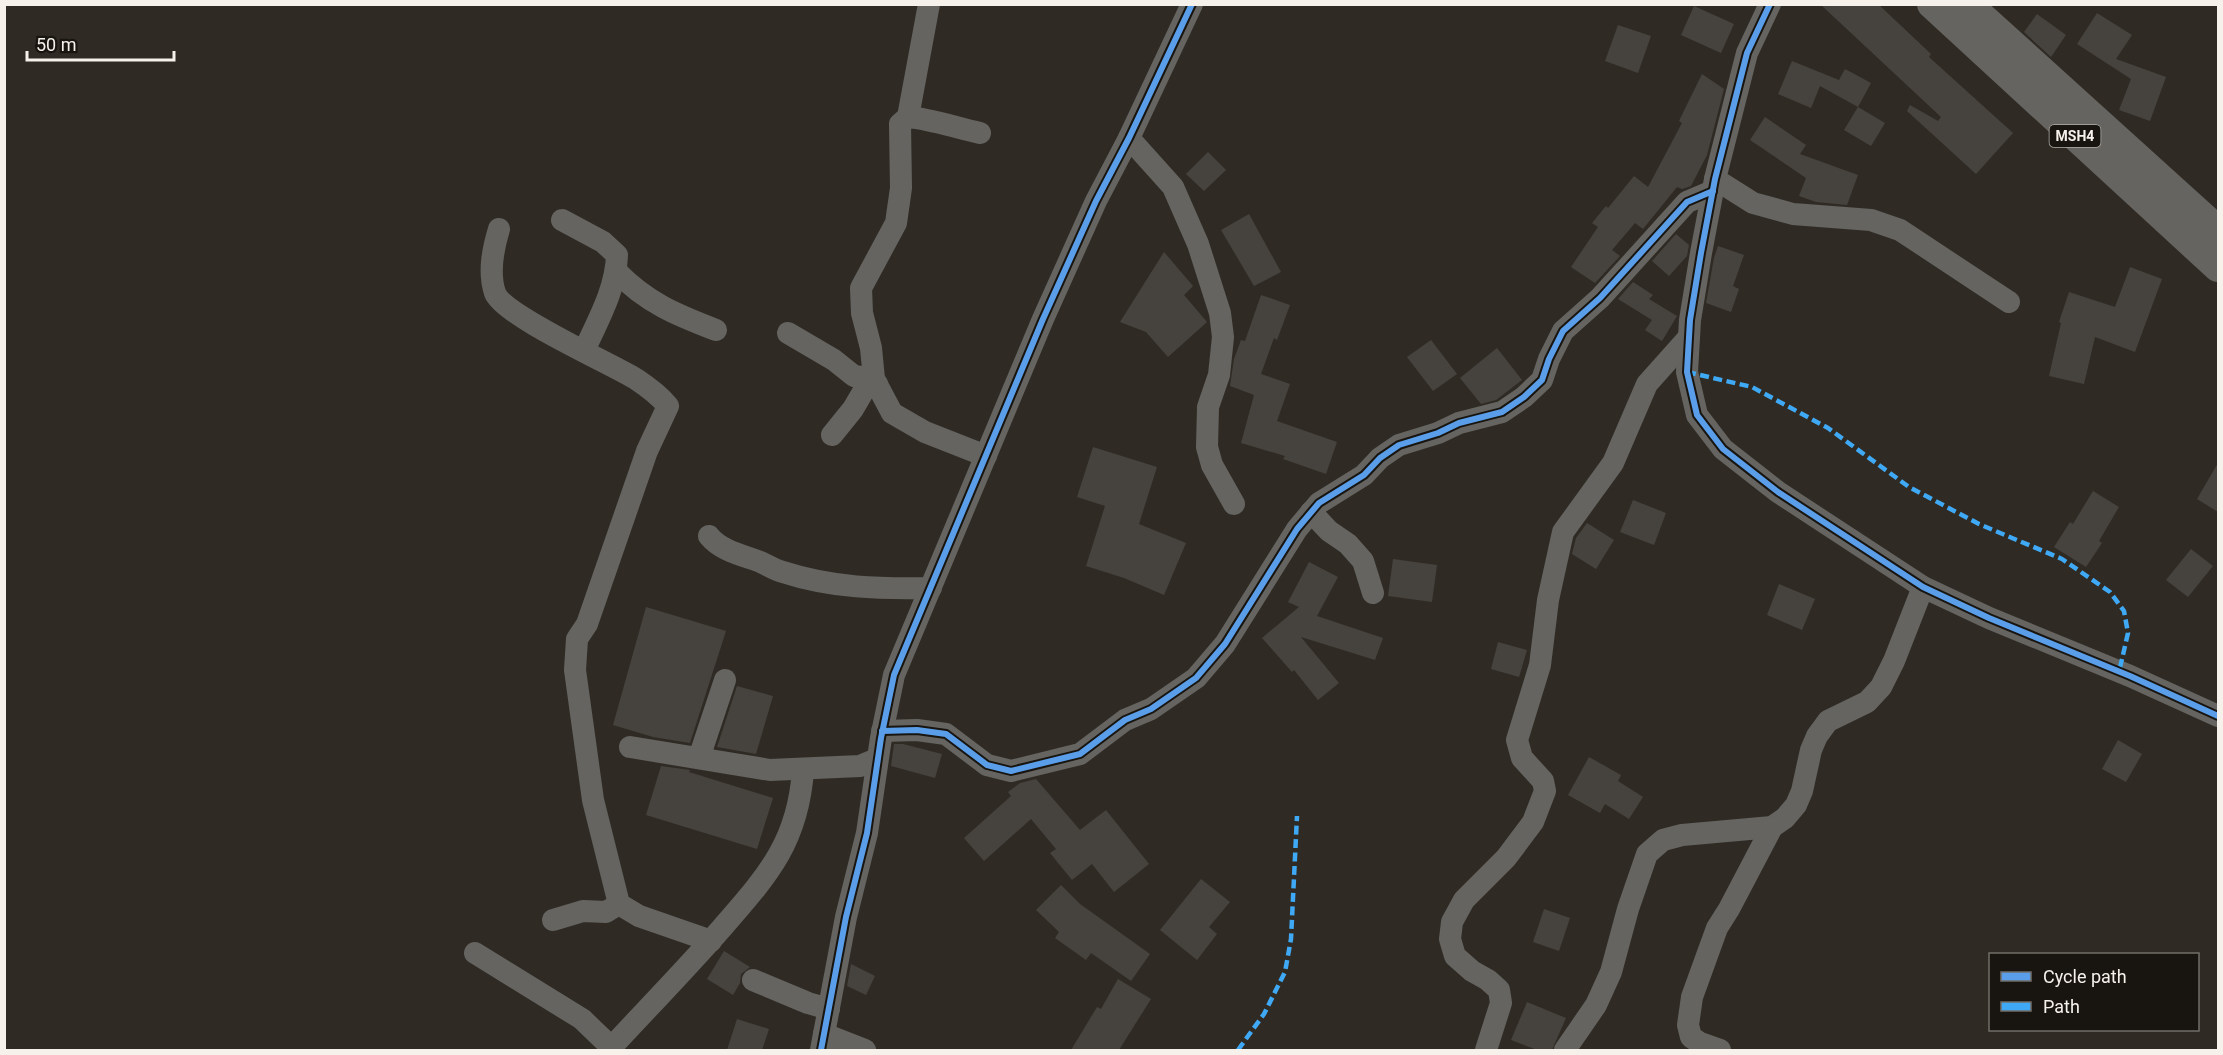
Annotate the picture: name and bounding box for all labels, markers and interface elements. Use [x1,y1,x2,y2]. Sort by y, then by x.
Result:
scale bar [27,24,174,62]
text: 50 m [36,34,76,55]
road number: MSH4 [2050,125,2100,147]
legend [1989,953,2199,1031]
text: Cycle path [2043,966,2127,987]
text: Path [2043,996,2080,1017]

